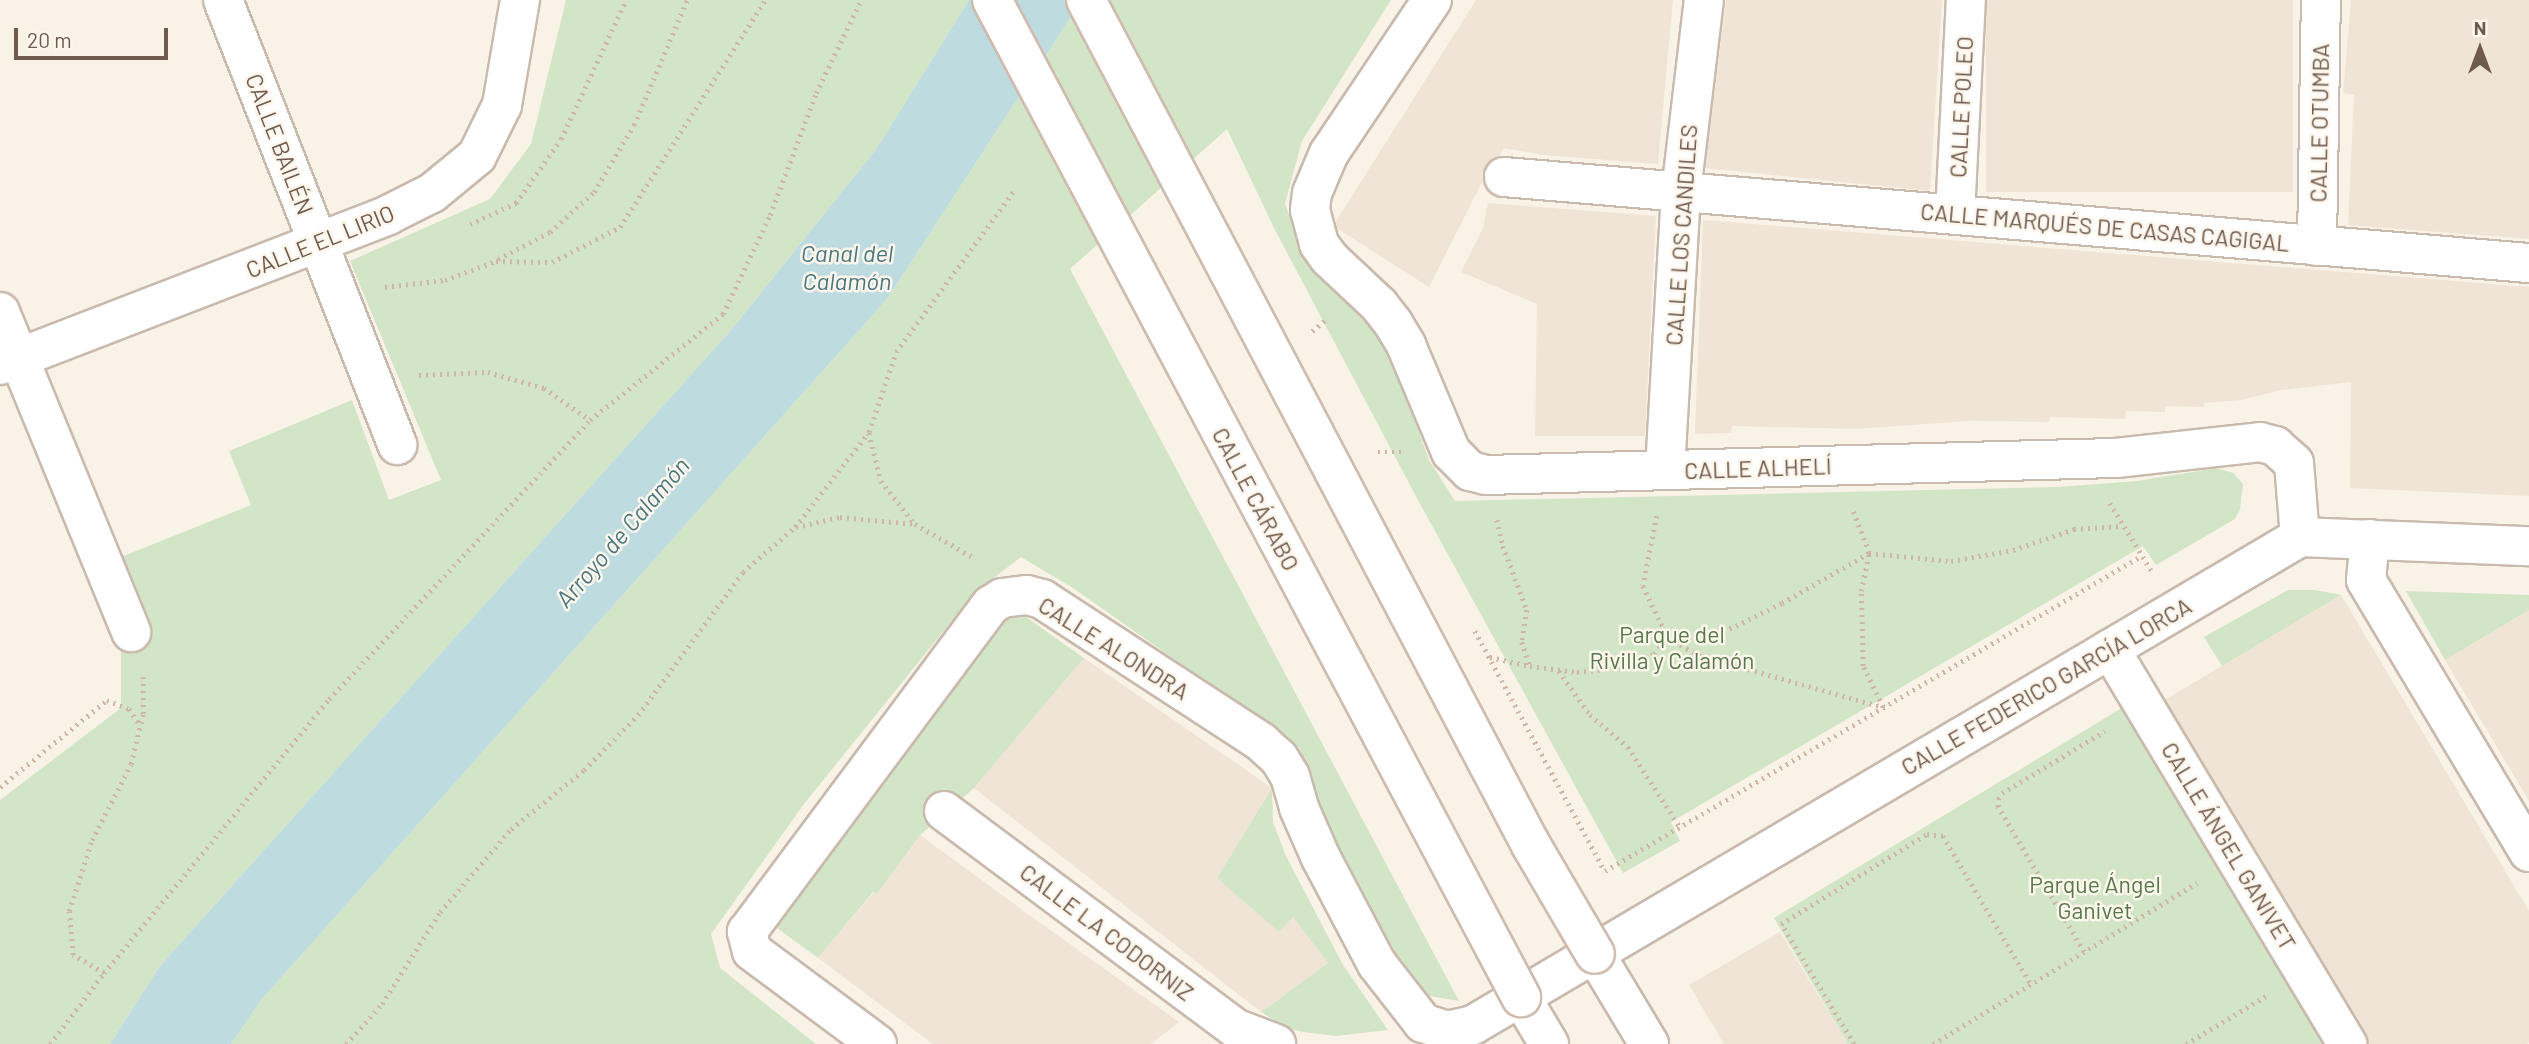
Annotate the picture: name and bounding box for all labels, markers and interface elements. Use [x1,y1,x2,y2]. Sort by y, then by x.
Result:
scale bar [18,14,172,58]
north arrow [2445,14,2515,84]
text: N [2474,16,2486,39]
text: 20 m [27,27,72,52]
street label: CALLE POLEO [1944,36,1978,178]
street label: CALLE OTUMBA [2304,43,2334,203]
street label: CALLE BAILÉN [240,70,320,218]
street label: CALLE LOS CANDILES [1660,124,1702,346]
street label: CALLE MARQUÉS DE CASAS CAGIGAL [1919,197,2291,257]
street label: CALLE EL LIRIO [242,199,398,283]
water label: Canal del Calamón [801,239,893,295]
street label: CALLE CÁRABO [1207,423,1305,575]
water label: Arroyo de Calamón [549,451,695,613]
street label: CALLE ALHELÍ [1684,452,1832,484]
street label: CALLE ALONDRA [1034,591,1194,705]
street label: CALLE FEDERICO GARCÍA LORCA [1896,591,2196,781]
park label: Parque del Rivilla y Calamón [1589,620,1755,674]
street label: CALLE ÁNGEL GANIVET [2156,737,2302,955]
street label: CALLE LA CODORNIZ [1015,858,1199,1006]
park label: Parque Ángel Ganivet [2029,870,2161,924]

